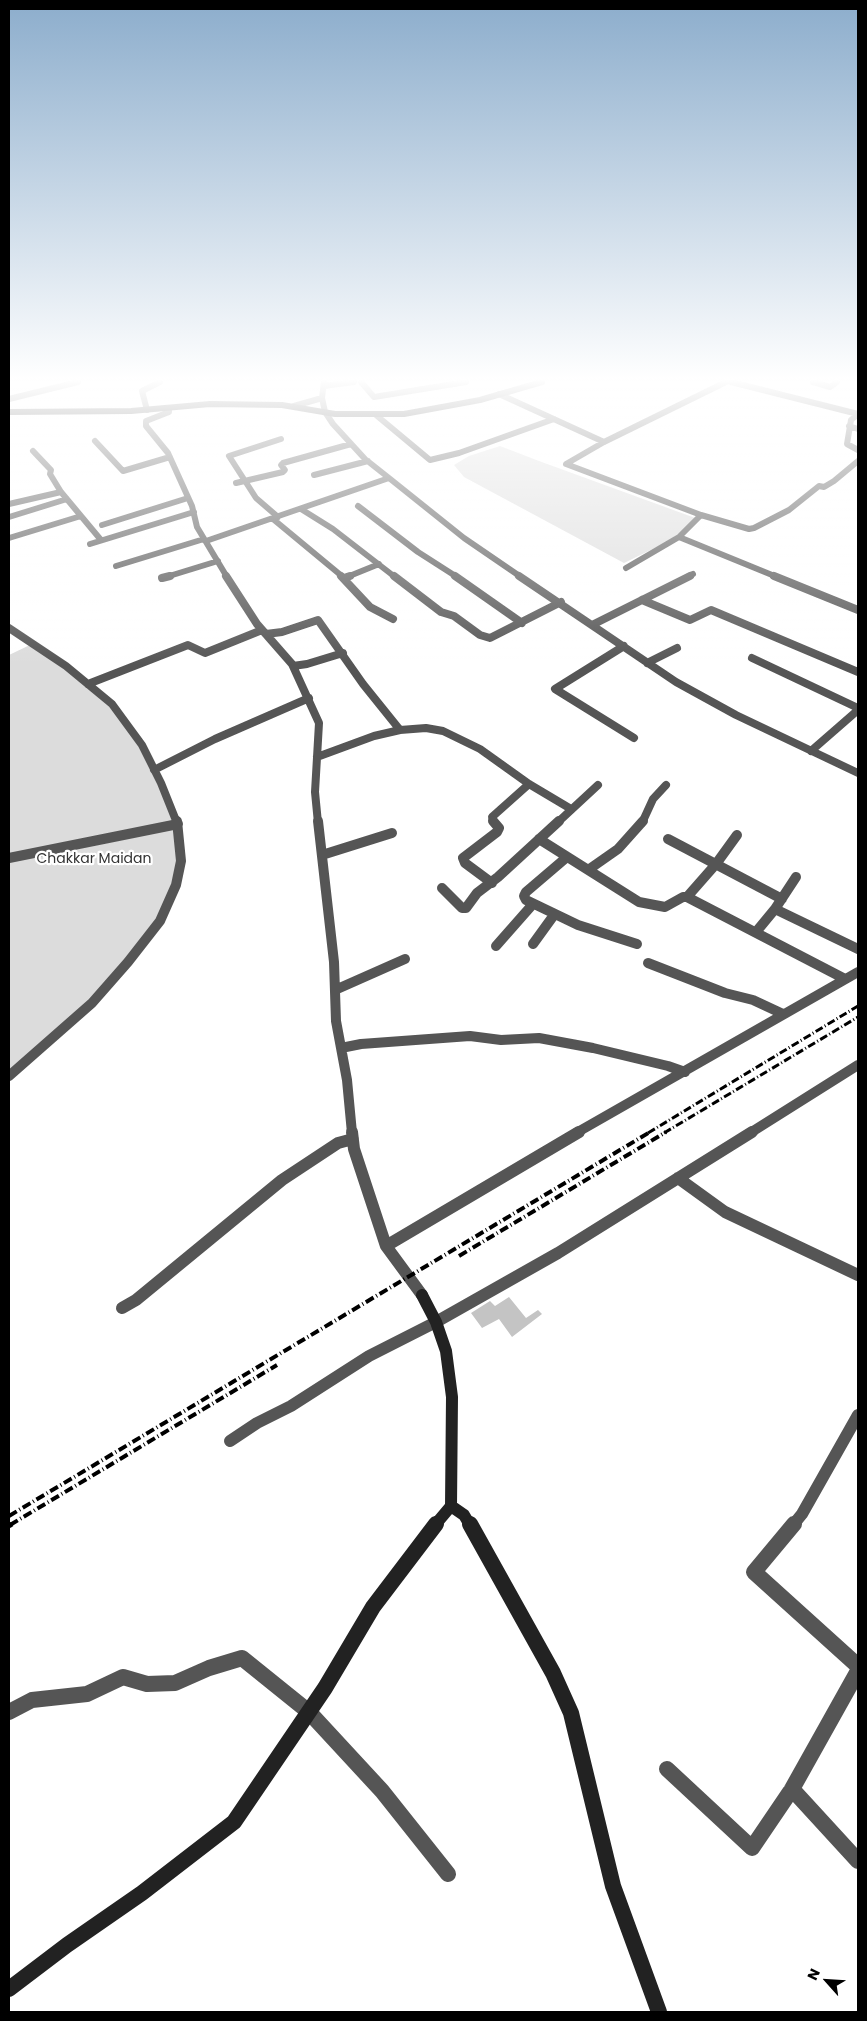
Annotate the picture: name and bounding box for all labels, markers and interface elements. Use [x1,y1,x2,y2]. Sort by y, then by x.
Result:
park label: Chakkar Maidan [37,851,151,867]
north arrow [802,1956,852,2006]
text: N [802,1965,825,1984]

